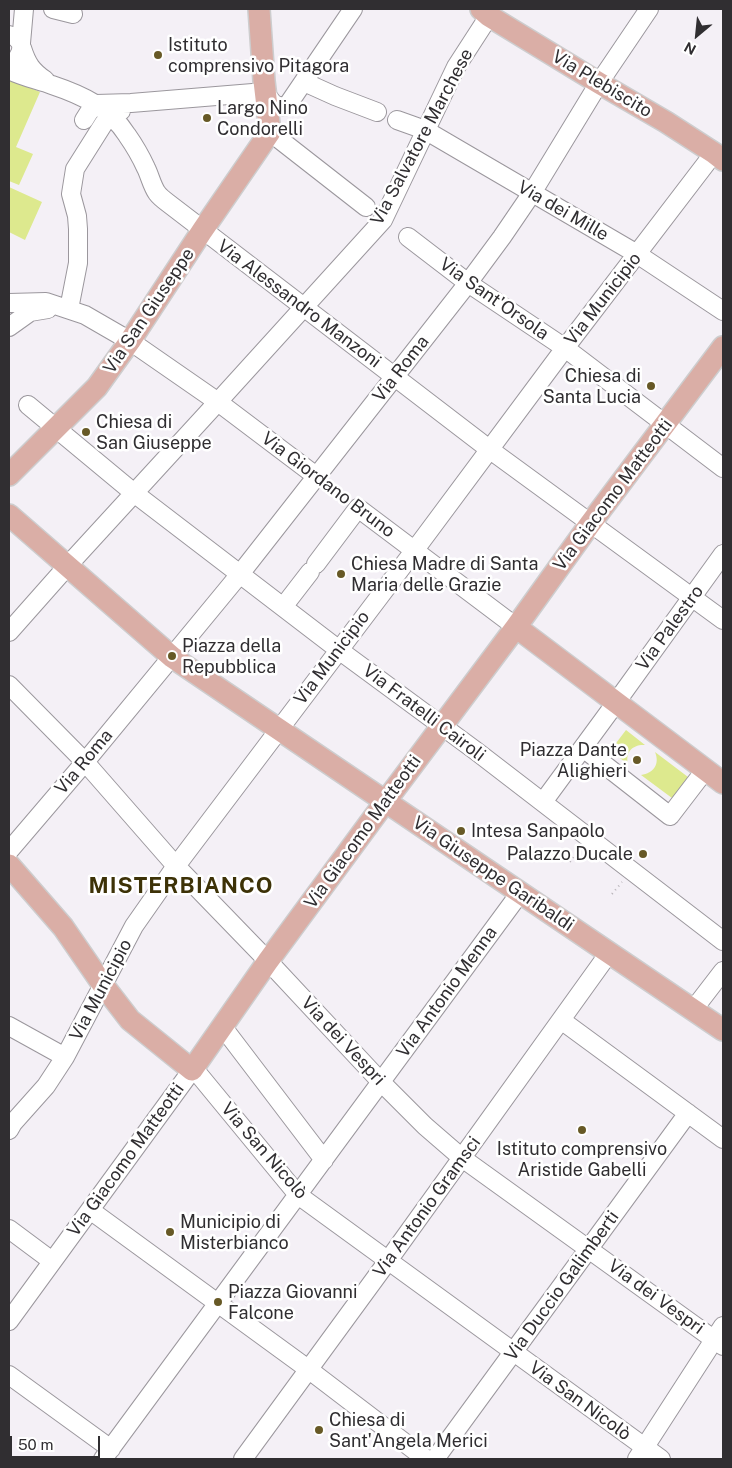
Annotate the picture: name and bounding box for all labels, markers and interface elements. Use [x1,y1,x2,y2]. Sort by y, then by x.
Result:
north arrow [672,10,722,60]
place label: Istituto comprensivo Pitagora [168,34,349,76]
text: N [681,39,699,58]
street label: Via Salvatore Marchese [366,45,478,229]
street label: Via Plebiscito [548,46,656,122]
marker: Istituto comprensivo Pitagora [152,49,164,61]
place label: Largo Nino Condorelli [217,97,308,140]
marker: Largo Nino Condorelli [201,112,213,124]
street label: Via dei Mille [514,176,612,246]
street label: Via Alessandro Manzoni [213,235,385,373]
street label: Via San Giuseppe [99,244,199,378]
street label: Via Municipio [560,248,646,350]
street label: Via Sant'Orsola [435,253,553,345]
street label: Via Roma [368,331,434,407]
place label: Chiesa di Santa Lucia [543,365,641,408]
marker: Chiesa di Santa Lucia [645,380,657,392]
place label: Chiesa di San Giuseppe [96,411,212,454]
street label: Via Giacomo Matteotti [549,415,677,575]
marker: Chiesa di San Giuseppe [80,426,92,438]
street label: Via Giordano Bruno [257,428,399,542]
place label: Chiesa Madre di Santa Maria delle Grazie [351,553,539,596]
marker: Chiesa Madre di Santa Maria delle Grazie [335,568,347,580]
street label: Via Palestro [632,581,708,675]
street label: Via Municipio [290,607,374,709]
place label: Piazza della Repubblica [182,635,281,678]
marker: Piazza della Repubblica [166,650,178,662]
street label: Via Fratelli Cairoli [358,660,490,766]
street label: Via Roma [51,725,117,799]
place label: Piazza Dante Alighieri [520,739,627,782]
street label: Via Giacomo Matteotti [300,751,426,913]
marker: Piazza Dante Alighieri [631,754,643,766]
street label: Via Giuseppe Garibaldi [408,812,578,936]
place label: Intesa Sanpaolo [471,820,605,842]
marker: Intesa Sanpaolo [455,825,467,837]
place label: Palazzo Ducale [507,843,633,865]
marker: Palazzo Ducale [637,848,649,860]
district label: MISTERBIANCO [87,873,275,899]
street label: Via Antonio Menna [392,922,502,1062]
street label: Via Municipio [65,936,137,1044]
street label: Via dei Vespri [296,992,390,1090]
street label: Via Giacomo Matteotti [63,1079,189,1241]
street label: Via San Nicolò [216,1098,312,1204]
marker: Istituto comprensivo Aristide Gabelli [576,1124,588,1136]
street label: Via Antonio Gramsci [369,1132,485,1282]
place label: Istituto comprensivo Aristide Gabelli [497,1138,667,1180]
street label: Via Duccio Galimberti [500,1207,624,1365]
place label: Municipio di Misterbianco [180,1211,289,1254]
marker: Municipio di Misterbianco [164,1226,176,1238]
street label: Via dei Vespri [604,1255,708,1339]
place label: Piazza Giovanni Falcone [228,1281,357,1324]
marker: Piazza Giovanni Falcone [212,1296,224,1308]
street label: Via San Nicolò [525,1357,635,1445]
place label: Chiesa di Sant'Angela Merici [329,1409,488,1452]
marker: Chiesa di Sant'Angela Merici [313,1424,325,1436]
scale bar [12,1426,102,1458]
text: 50 m [18,1436,53,1453]

